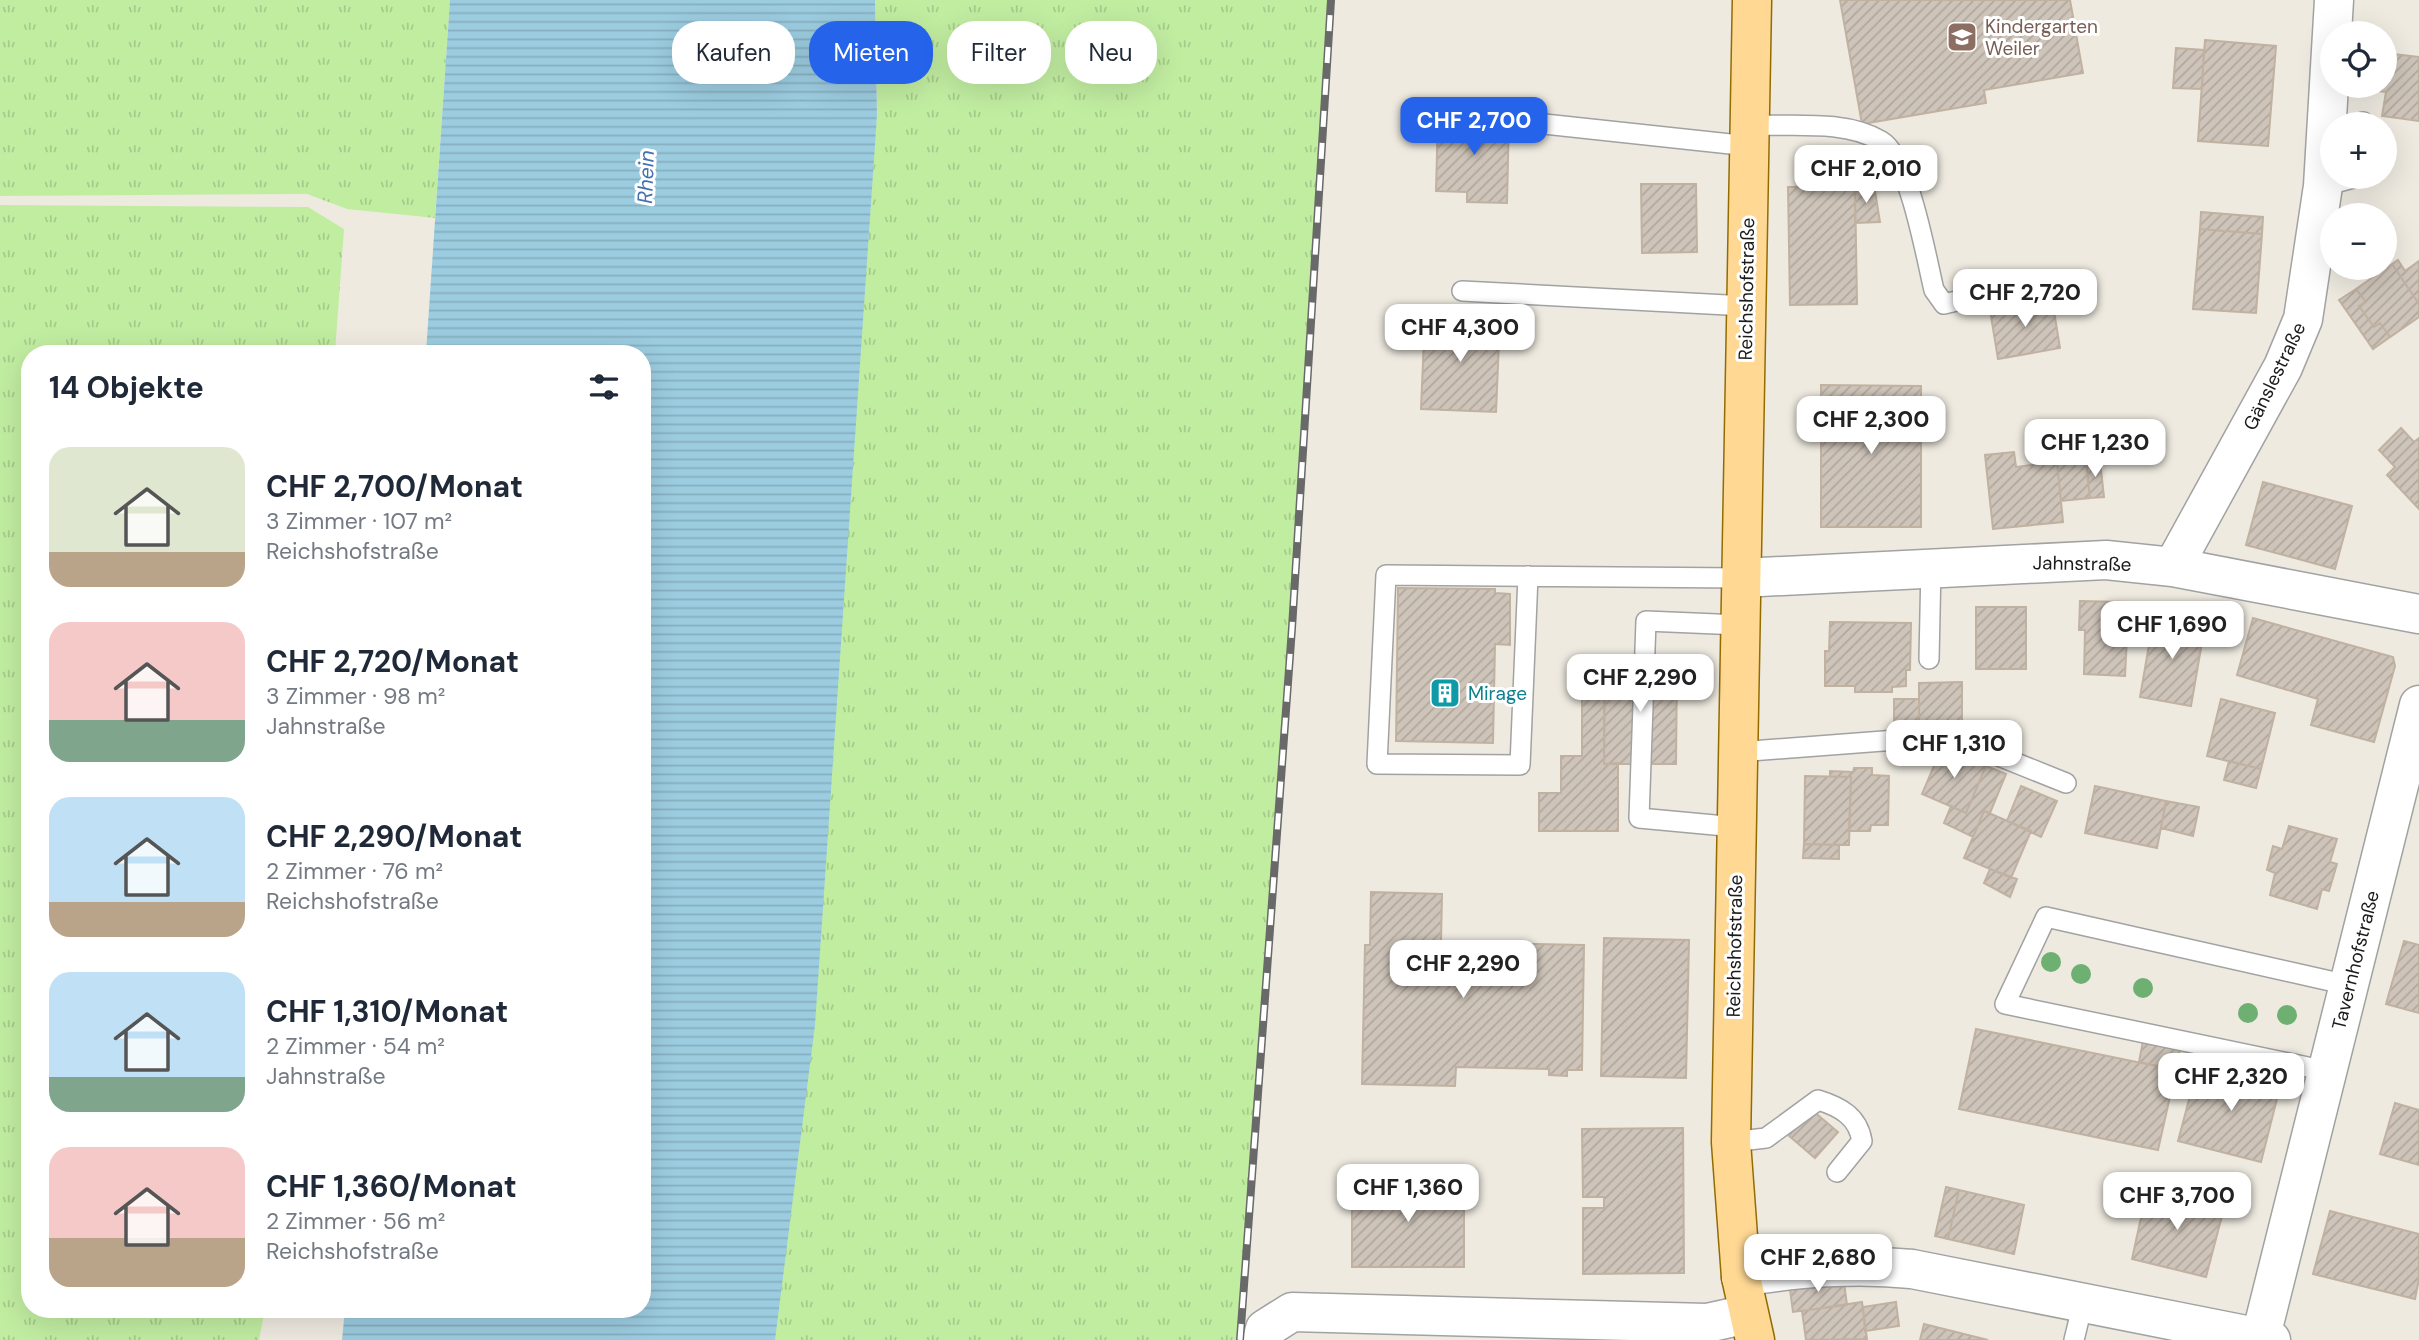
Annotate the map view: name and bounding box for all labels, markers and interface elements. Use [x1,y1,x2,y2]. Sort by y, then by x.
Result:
place label: Kindergarten Weiler [1985,14,2098,61]
school or university icon: Kindergarten Weiler [1945,20,1979,54]
chip: Kaufen [672,21,795,84]
chip: Mieten [809,21,933,84]
chip: Filter [947,21,1051,84]
chip: Neu [1065,21,1157,84]
map controls [2320,21,2397,280]
button: locate [2320,21,2397,98]
pin: CHF 2,700 [1394,97,1554,157]
text: CHF 2,700 [1416,105,1532,135]
button: + [2320,112,2397,189]
pin: CHF 2,010 [1786,146,1946,205]
water label: Rhein [631,150,661,204]
text: CHF 2,010 [1810,153,1922,183]
button: − [2320,203,2397,280]
street label: Reichshofstraße [1733,217,1760,361]
pin: CHF 2,720 [1945,270,2105,329]
text: CHF 2,720 [1969,277,2081,307]
pin: CHF 4,300 [1380,304,1540,364]
text: CHF 4,300 [1401,312,1519,342]
street label: Gänslestraße [2238,318,2311,434]
text: 14 Objekte [49,368,204,407]
icon: filters [585,368,623,406]
pin: CHF 2,300 [1791,396,1951,456]
text: CHF 2,300 [1813,404,1929,434]
pin: CHF 1,230 [2015,420,2175,479]
text: CHF 1,230 [2041,427,2149,457]
text: CHF 2,700/Monat [266,467,523,506]
icon: home [105,475,189,559]
text: 3 Zimmer · 107 m² [266,506,452,536]
text: Reichshofstraße [266,536,439,566]
street label: Jahnstraße [2032,550,2132,577]
pin: CHF 1,690 [2092,602,2252,661]
text: CHF 1,690 [2117,609,2227,639]
text: CHF 2,720/Monat [266,642,519,681]
icon: home [105,650,189,734]
pin: CHF 2,290 [1560,654,1720,714]
text: CHF 2,290 [1583,662,1697,692]
building icon: Mirage [1428,676,1462,710]
text: 3 Zimmer · 98 m² [266,681,445,711]
place label: Mirage [1468,681,1527,706]
text: Jahnstraße [266,711,386,741]
pin: CHF 1,310 [1874,720,2034,780]
text: CHF 1,310 [1902,728,2006,758]
text: CHF 2,290/Monat [266,817,522,856]
icon: home [105,825,189,909]
text: 2 Zimmer · 76 m² [266,856,443,886]
street label: Reichshofstraße [1721,874,1748,1018]
text: Reichshofstraße [266,886,439,916]
street label: Tavernhofstraße [2326,888,2385,1032]
pin: CHF 2,290 [1383,940,1543,1000]
text: CHF 2,290 [1406,948,1520,978]
text: CHF 1,310/Monat [266,992,508,1031]
icon: home [105,1000,189,1084]
text: 2 Zimmer · 54 m² [266,1031,445,1061]
pin: CHF 2,320 [2151,1054,2311,1113]
text: Jahnstraße [266,1061,386,1091]
text: CHF 2,320 [2174,1061,2288,1091]
pin: CHF 1,360 [1328,1164,1488,1224]
text: CHF 1,360/Monat [266,1167,517,1206]
text: CHF 1,360 [1353,1172,1463,1202]
pin: CHF 3,700 [2097,1172,2257,1232]
icon: home [105,1175,189,1259]
text: CHF 3,700 [2119,1180,2235,1210]
text: 2 Zimmer · 56 m² [266,1206,445,1236]
pin: CHF 2,680 [1738,1234,1898,1294]
text: Reichshofstraße [266,1236,439,1266]
text: CHF 2,680 [1760,1242,1876,1272]

